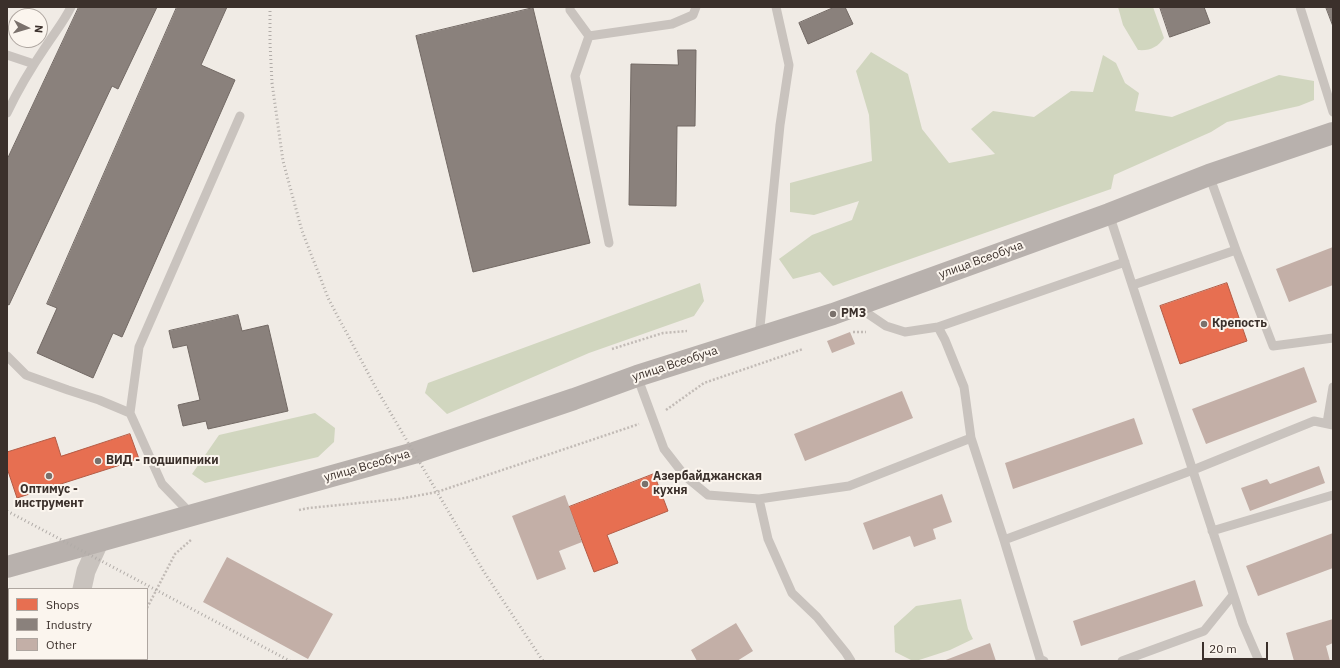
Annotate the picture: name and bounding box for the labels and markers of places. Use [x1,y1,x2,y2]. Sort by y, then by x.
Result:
place label: РМЗ [841,307,866,321]
marker: РМЗ [828,309,838,319]
place label: Крепость [1212,317,1267,331]
marker: Крепость [1199,319,1209,329]
place label: ВИД - подшипники [106,454,218,468]
marker: ВИД - подшипники [93,456,103,466]
place label: Азербайджанская кухня [653,470,762,498]
marker: Оптимус - инструмент [44,471,54,481]
marker: Азербайджанская кухня [640,479,650,489]
place label: Оптимус - инструмент [14,483,84,511]

